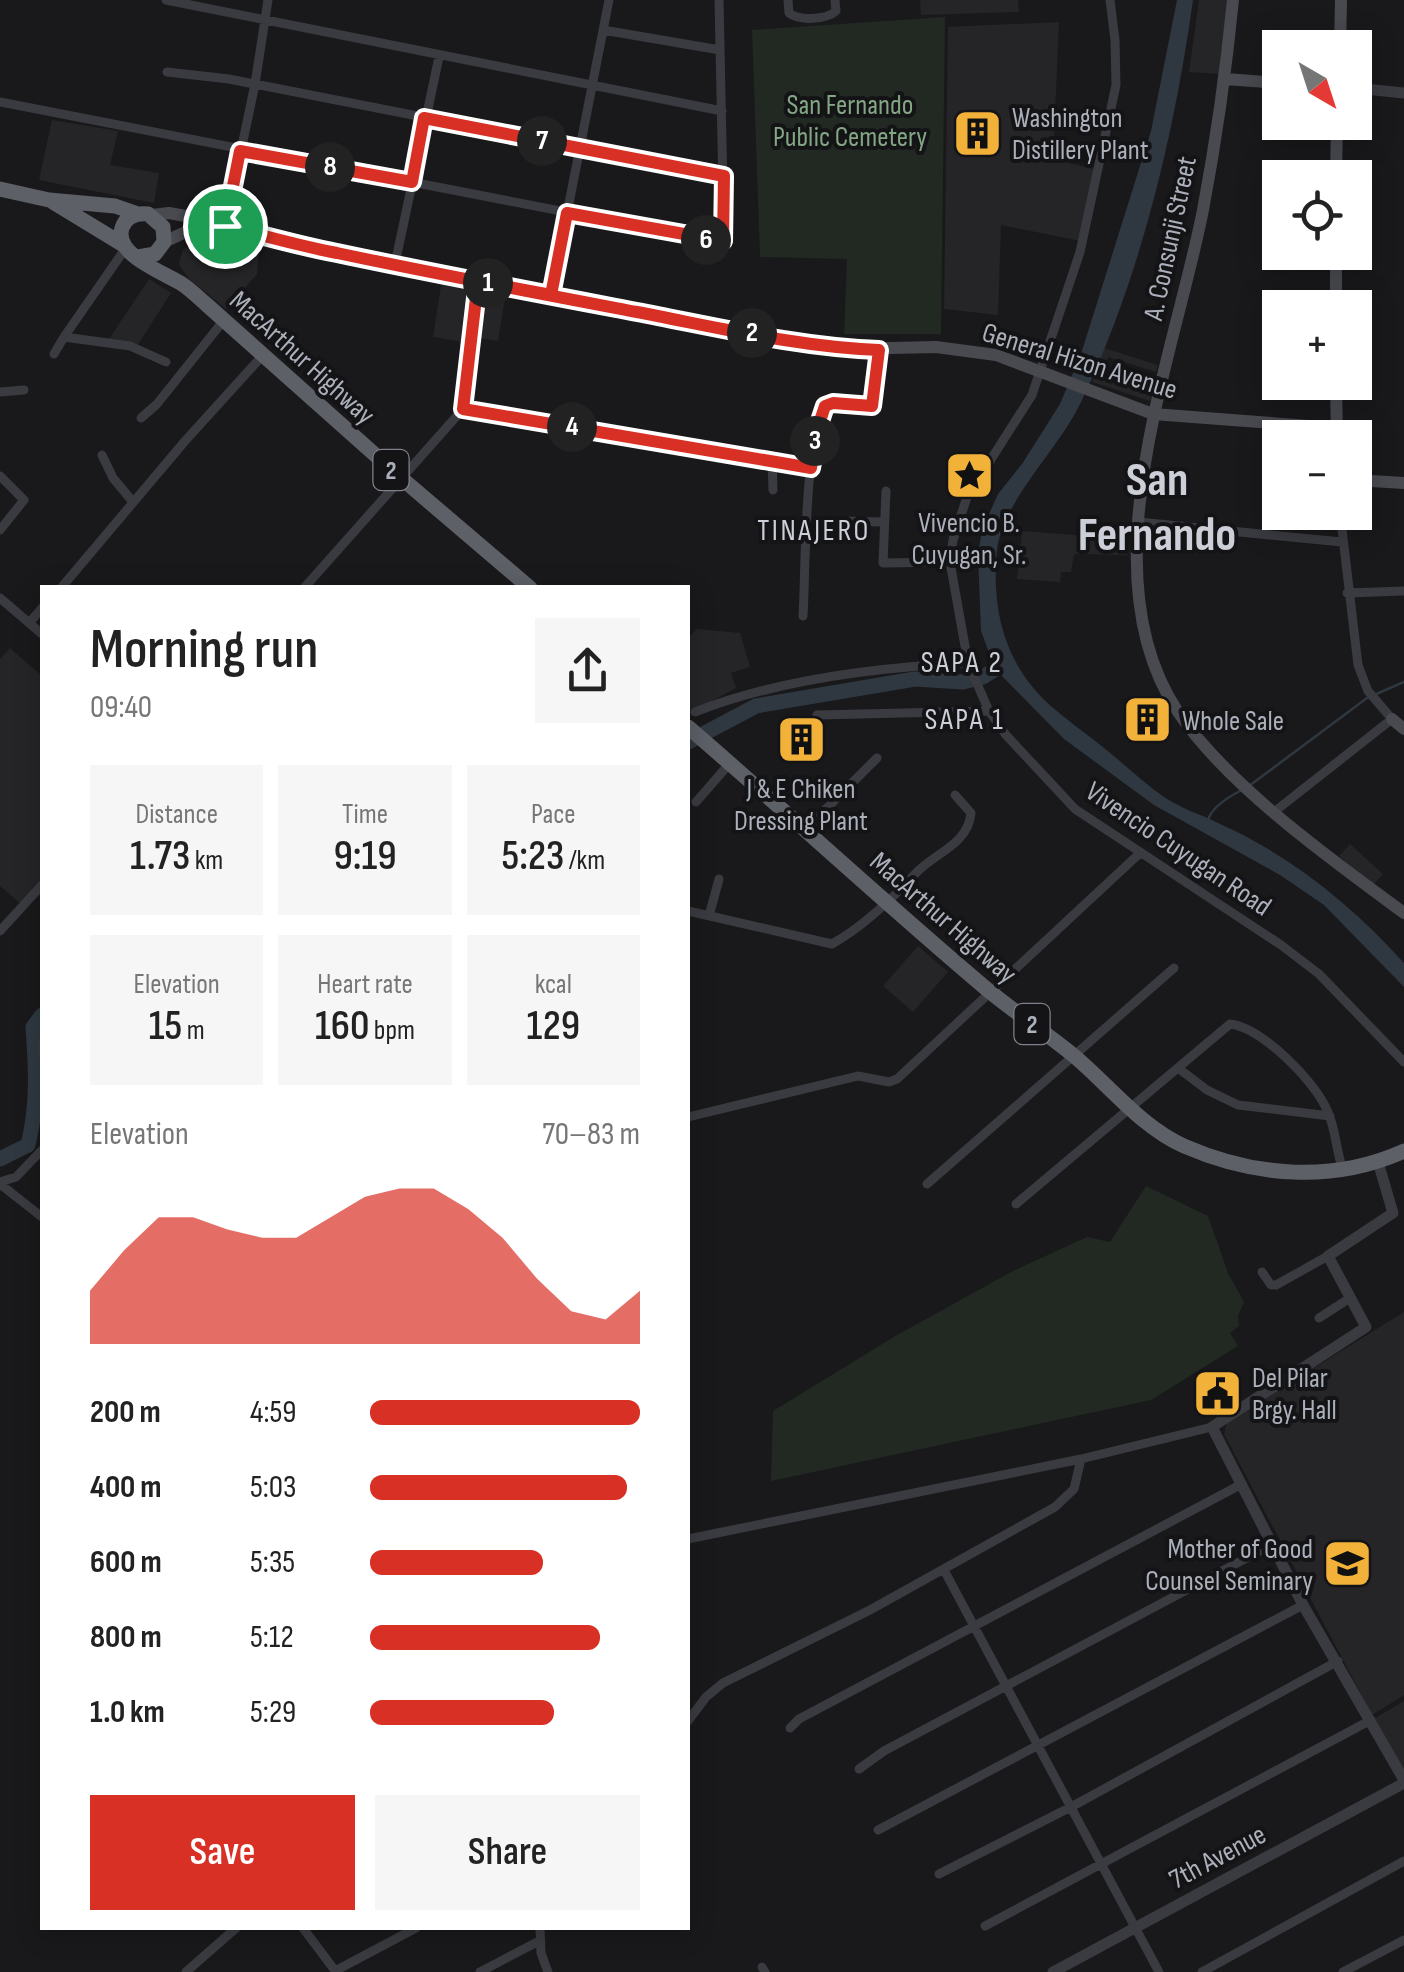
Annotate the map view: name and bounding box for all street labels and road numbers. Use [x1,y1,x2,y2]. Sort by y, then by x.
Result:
street label: A. Consunji Street [1137,154,1204,324]
street label: MacArthur Highway [223,284,381,432]
street label: General Hizon Avenue [978,316,1181,407]
road number: 2 [374,450,408,490]
street label: Vivencio Cuyugan Road [1079,775,1277,923]
street label: MacArthur Highway [863,845,1023,991]
road number: 2 [1014,1004,1050,1044]
street label: 7th Avenue [1164,1818,1272,1897]

